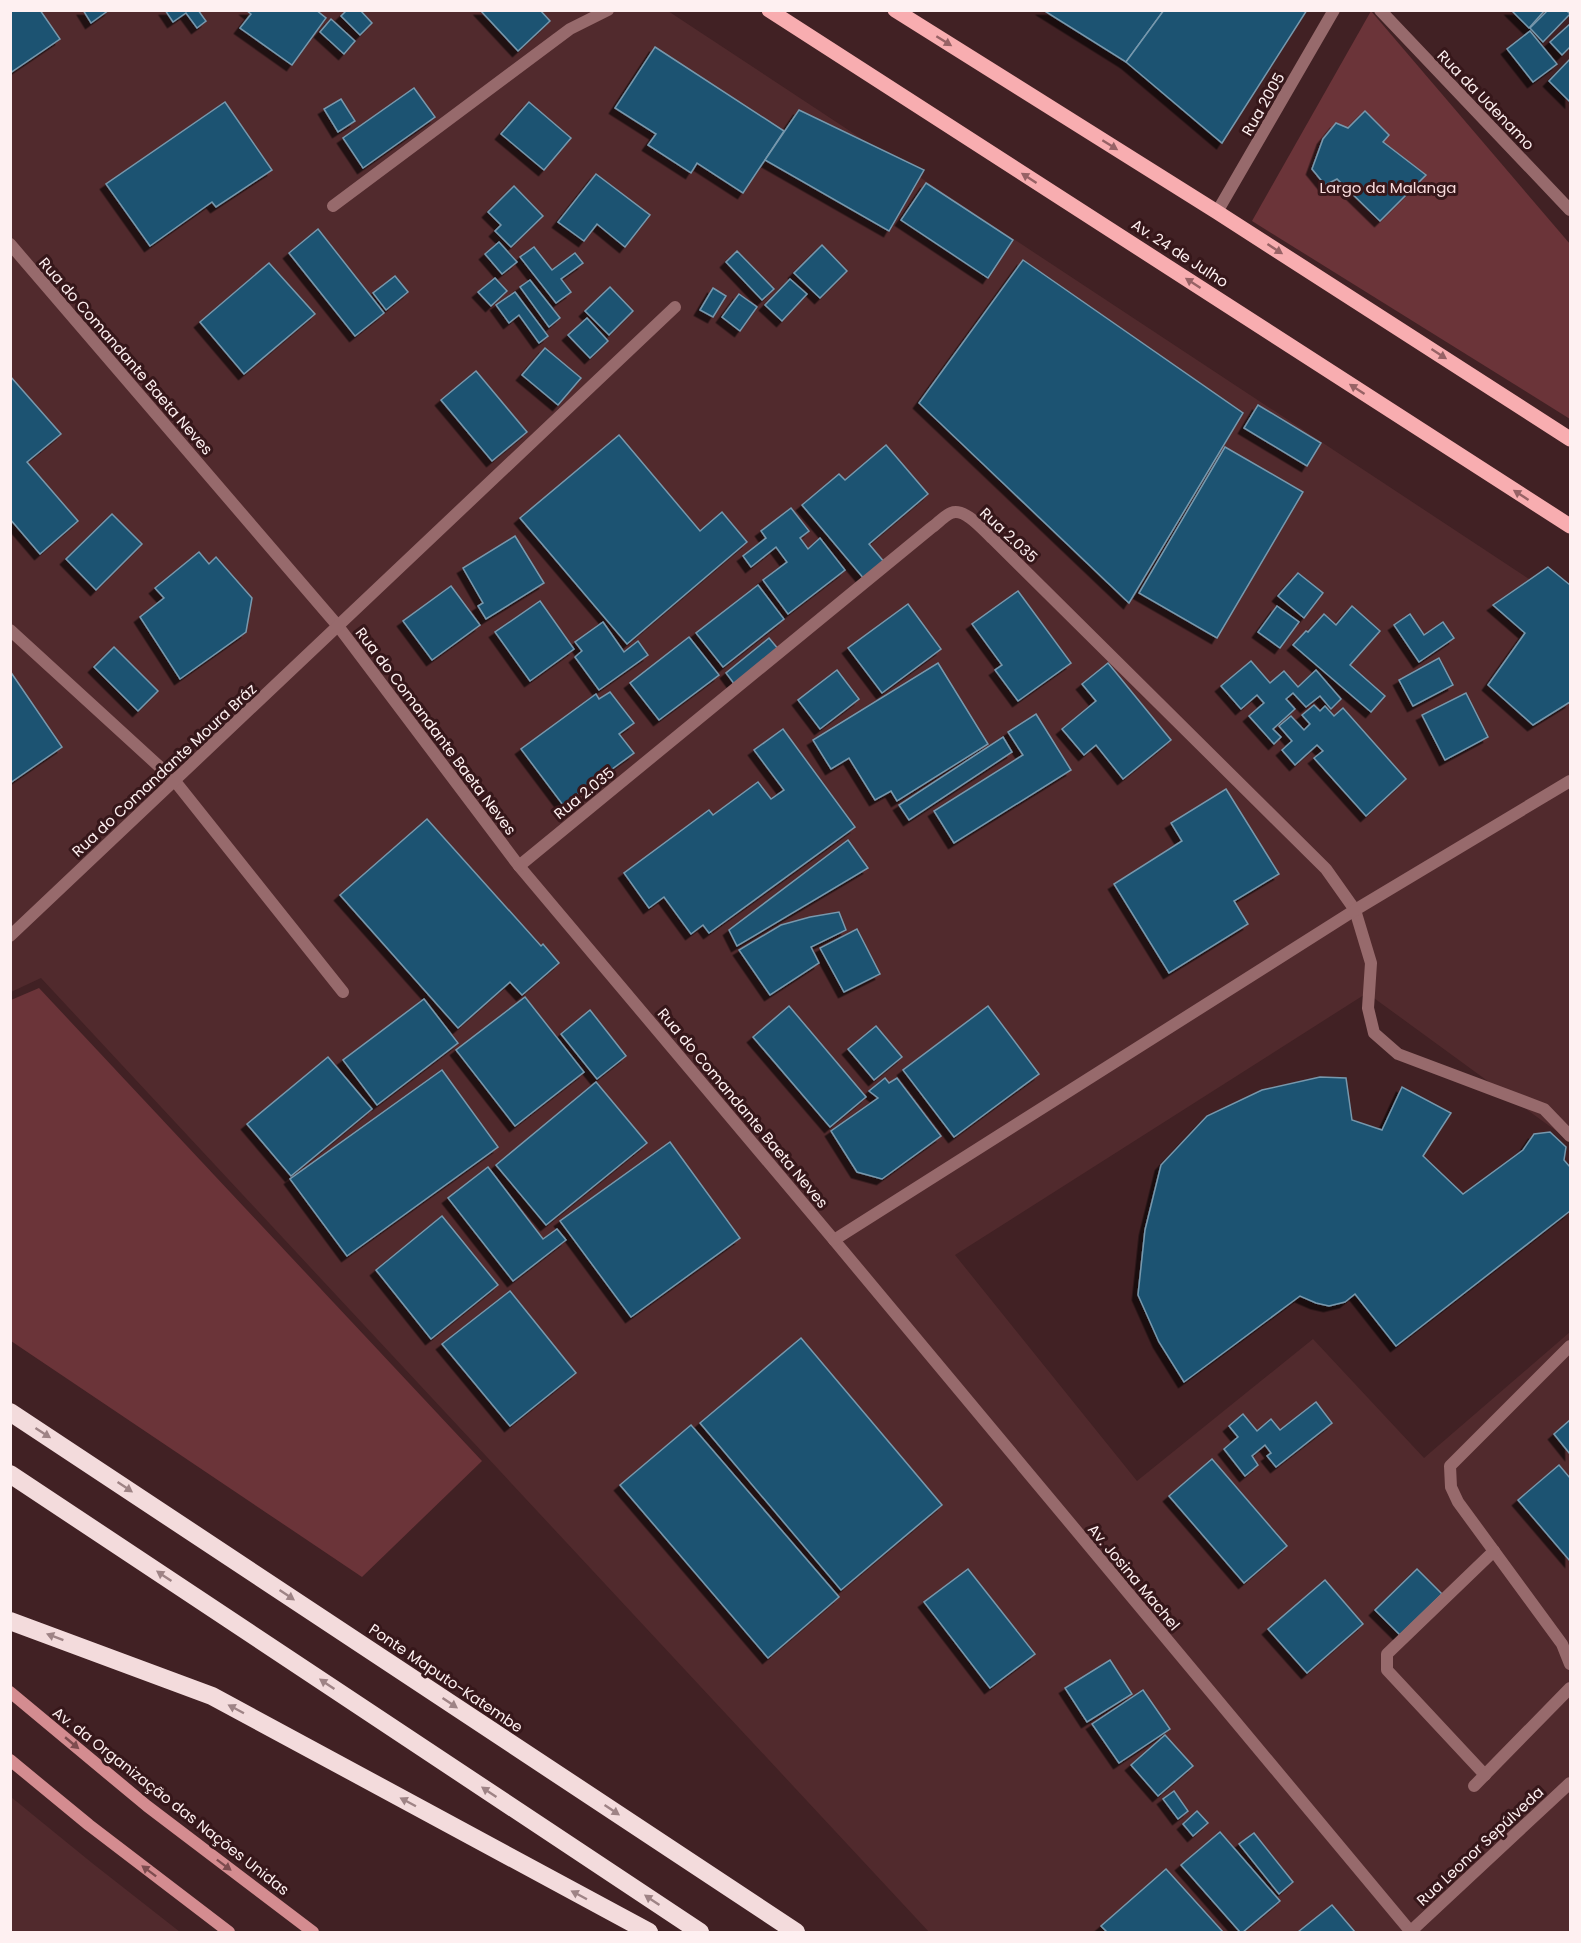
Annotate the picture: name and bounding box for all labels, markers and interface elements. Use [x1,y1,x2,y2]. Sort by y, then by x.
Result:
one-way arrow [936,36,952,47]
street label: Rua da Udenamo [1433,45,1539,155]
street label: Rua 2005 [1236,69,1290,139]
one-way arrow [1102,139,1118,150]
one-way arrow [1022,172,1038,184]
park label: Largo da Malanga [1319,177,1457,198]
street label: Av. 24 de Julho [1127,214,1233,292]
one-way arrow [1266,243,1283,254]
street label: Rua do Comandante Baeta Neves [34,253,218,459]
one-way arrow [1185,278,1202,289]
one-way arrow [1430,349,1447,360]
one-way arrow [1350,383,1366,395]
one-way arrow [1513,489,1529,500]
street label: Rua 2.035 [975,503,1043,567]
street label: Rua do Comandante Baeta Neves [351,623,521,839]
street label: Rua do Comandante Moura Bráz [67,679,261,861]
street label: Rua 2.035 [549,762,619,824]
street label: Rua do Comandante Baeta Neves [653,1003,833,1213]
one-way arrow [35,1428,51,1439]
one-way arrow [117,1481,133,1492]
street label: Av. Josina Machel [1083,1519,1185,1635]
one-way arrow [156,1571,173,1582]
one-way arrow [279,1589,296,1600]
street label: Ponte Maputo-Katembe [365,1619,527,1737]
one-way arrow [46,1632,64,1642]
one-way arrow [319,1679,335,1690]
one-way arrow [442,1697,458,1708]
street label: Av. da Organização das Nações Unidas [48,1702,294,1900]
one-way arrow [227,1704,244,1714]
one-way arrow [64,1737,80,1750]
street label: Rua Leonor Sepúlveda [1412,1782,1548,1910]
one-way arrow [481,1787,497,1798]
one-way arrow [399,1797,416,1807]
one-way arrow [604,1805,620,1816]
one-way arrow [217,1858,232,1870]
one-way arrow [141,1865,157,1878]
one-way arrow [571,1890,588,1900]
one-way arrow [644,1894,660,1906]

